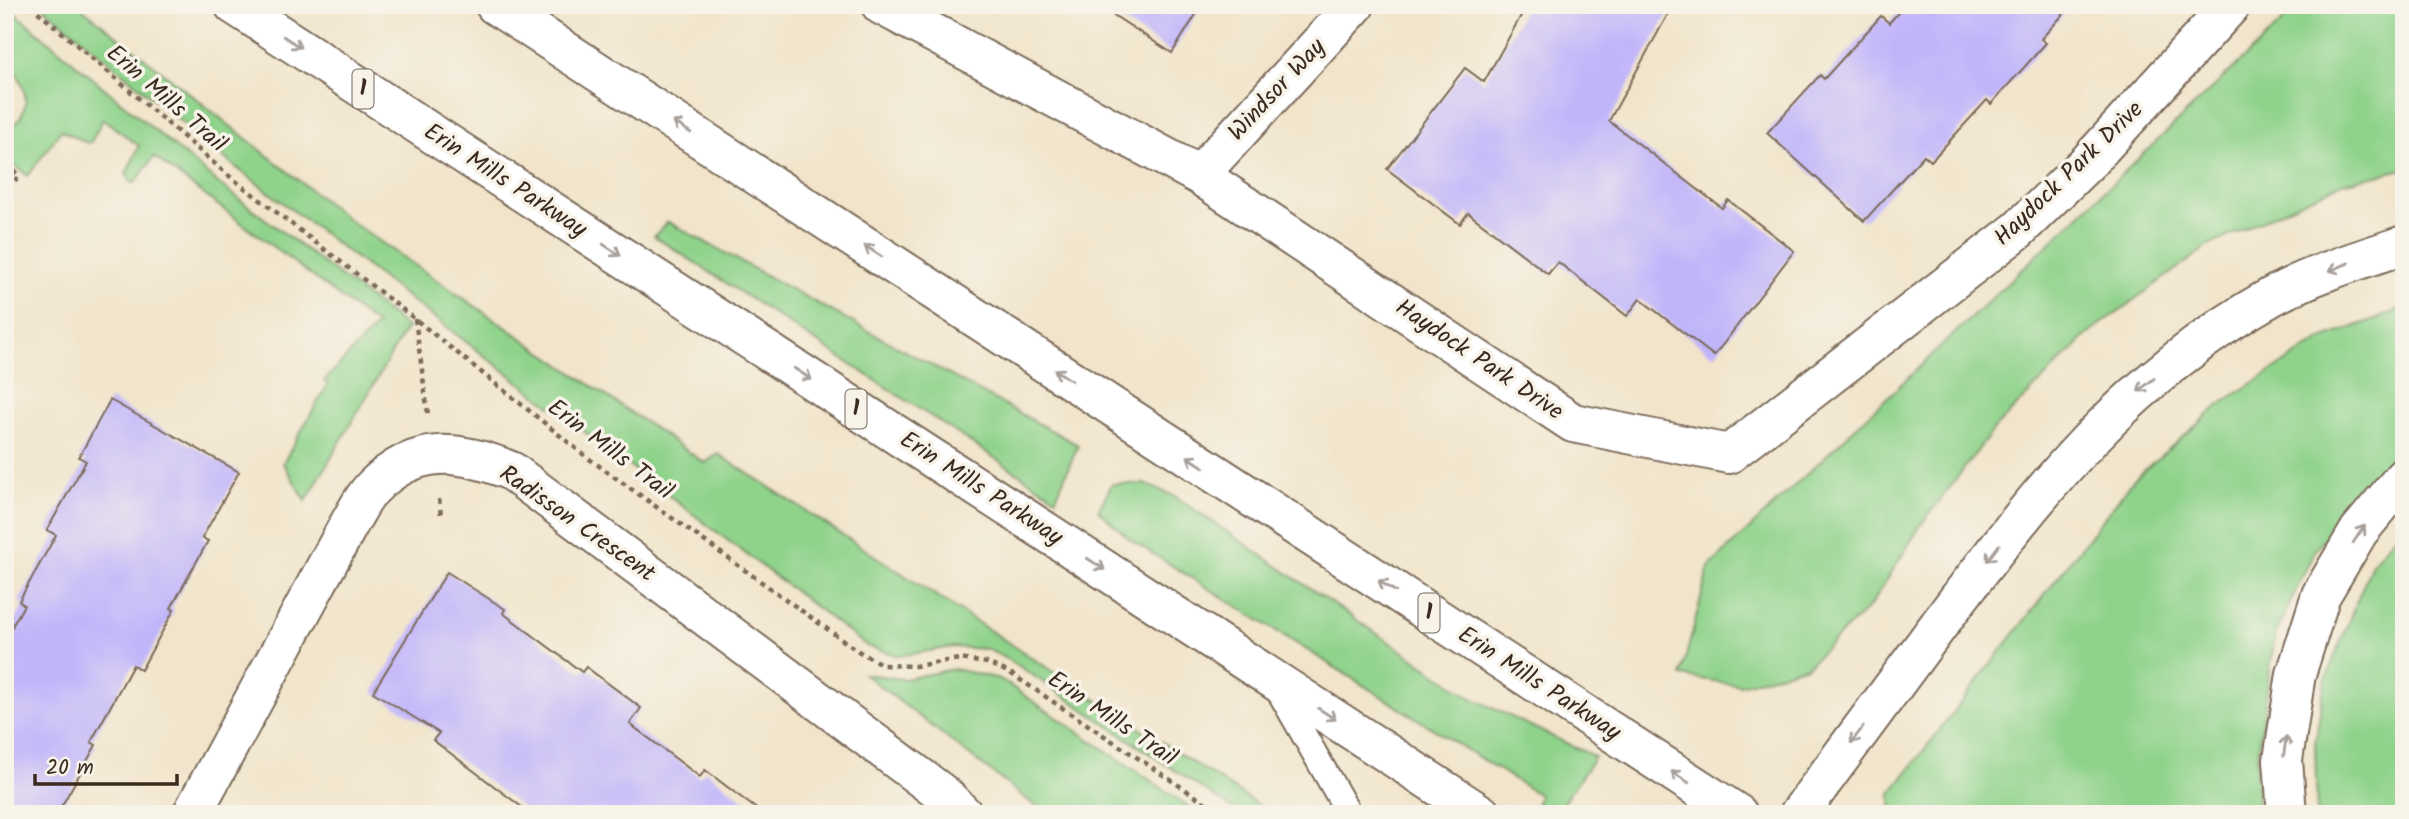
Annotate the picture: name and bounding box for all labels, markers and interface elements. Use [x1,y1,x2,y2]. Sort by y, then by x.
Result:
street label: Windsor Way [1219,29,1336,151]
street label: Erin Mills Trail [97,35,235,163]
one-way arrow [281,36,301,50]
road number: 1 [352,69,374,108]
street label: Haydock Park Drive [1985,92,2153,256]
street label: Erin Mills Parkway [415,113,595,249]
one-way arrow [673,120,692,134]
one-way arrow [601,243,621,257]
one-way arrow [863,244,883,258]
one-way arrow [2329,261,2351,274]
street label: Haydock Park Drive [1387,289,1571,431]
one-way arrow [792,367,812,381]
one-way arrow [1054,368,1074,382]
one-way arrow [2137,377,2155,392]
street label: Erin Mills Trail [538,389,682,511]
road number: 1 [846,390,866,428]
street label: Erin Mills Parkway [891,421,1071,557]
one-way arrow [1187,454,1207,468]
street label: Radisson Crescent [491,455,664,593]
one-way arrow [2352,525,2366,544]
one-way arrow [1986,543,2001,562]
one-way arrow [1086,557,1105,572]
one-way arrow [1378,578,1397,593]
road number: 1 [1418,594,1440,632]
street label: Erin Mills Parkway [1449,616,1629,752]
street label: Erin Mills Trail [1039,661,1185,777]
one-way arrow [1317,707,1337,721]
one-way arrow [1850,725,1865,744]
one-way arrow [2279,735,2292,758]
scale bar [35,742,177,786]
text: 20 m [46,752,94,785]
one-way arrow [1671,769,1691,783]

